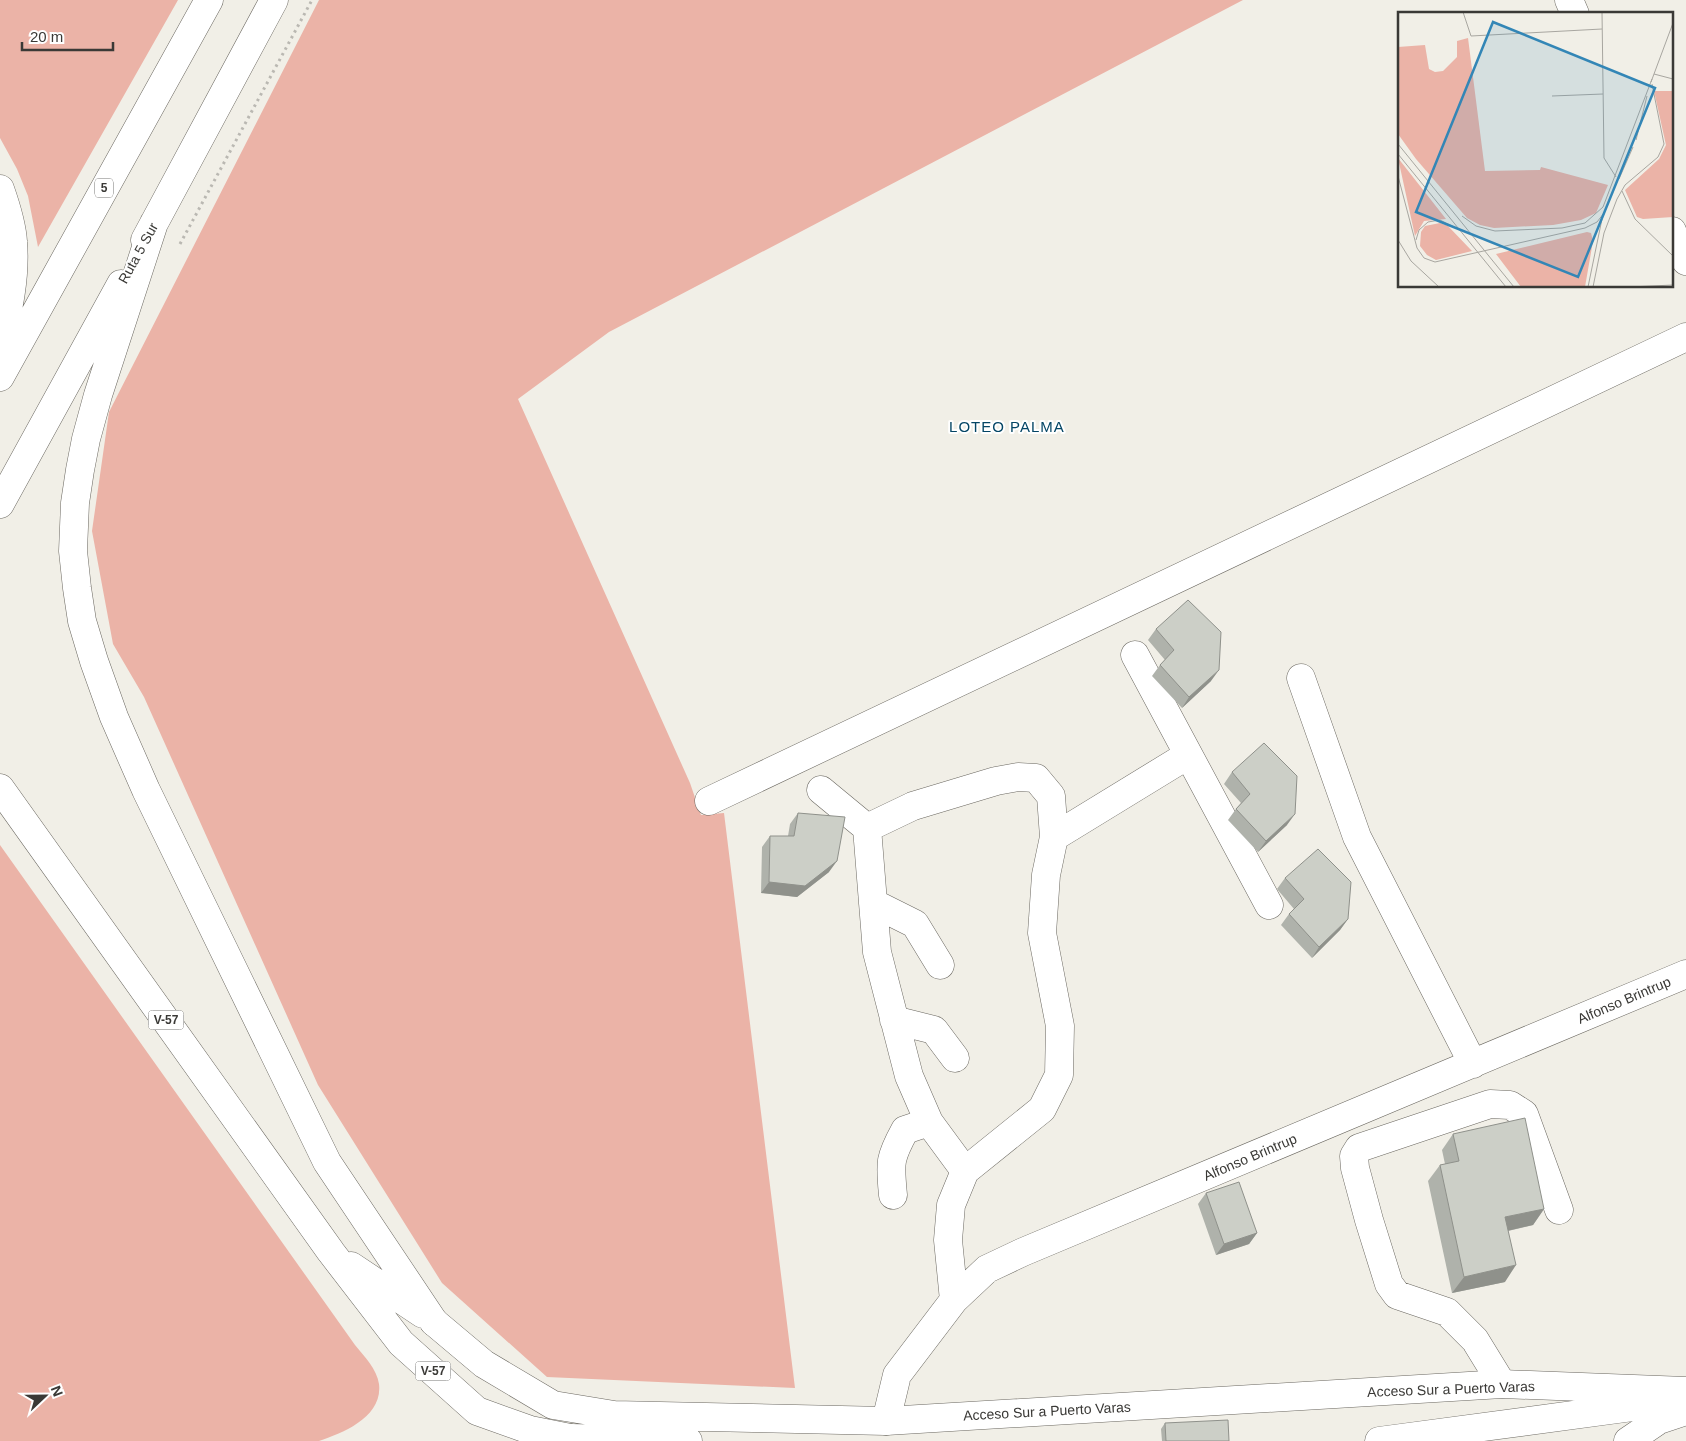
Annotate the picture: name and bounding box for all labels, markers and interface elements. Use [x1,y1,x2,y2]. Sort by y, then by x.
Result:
inset map [1398,12,1674,288]
scale bar [22,20,114,52]
text: 20 m [30,28,63,45]
road number: 5 [95,178,113,198]
street label: Ruta 5 Sur [115,220,161,286]
district label: LOTEO PALMA [949,418,1065,435]
street label: Alfonso Brintrup [1575,973,1673,1027]
road number: V-57 [148,1010,184,1030]
street label: Alfonso Brintrup [1201,1130,1299,1184]
road number: V-57 [416,1362,450,1380]
north arrow [20,1371,70,1421]
street label: Acceso Sur a Puerto Varas [1367,1378,1535,1400]
text: N [48,1383,66,1399]
street label: Acceso Sur a Puerto Varas [963,1399,1131,1423]

